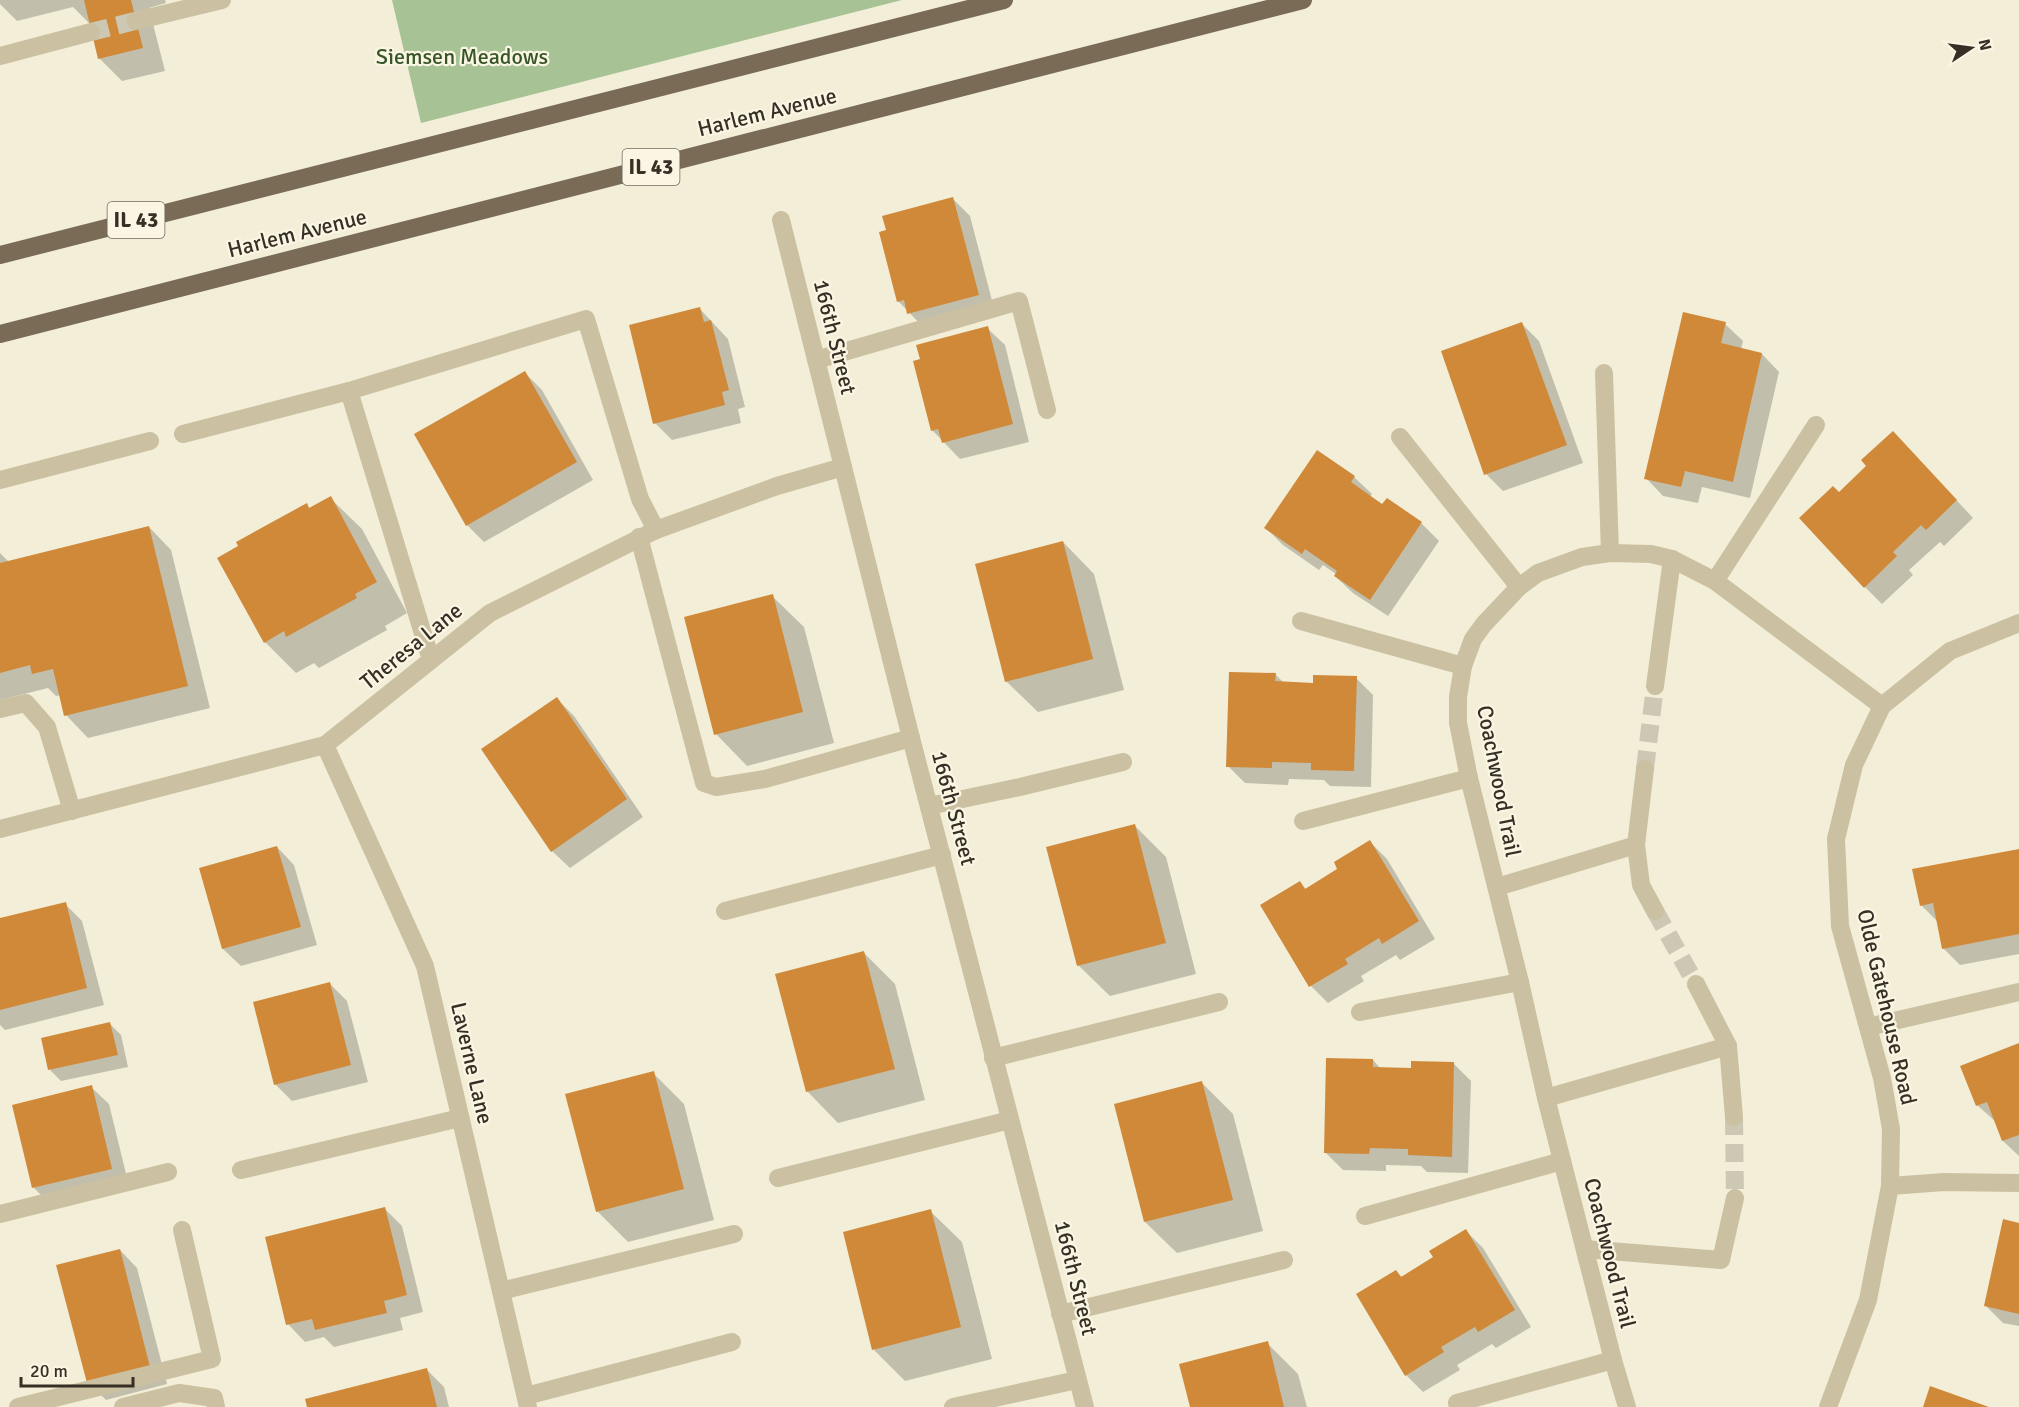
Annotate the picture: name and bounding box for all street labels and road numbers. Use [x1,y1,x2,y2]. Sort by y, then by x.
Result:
street label: Harlem Avenue [695,82,839,142]
road number: IL 43 [622,149,680,185]
road number: IL 43 [108,202,164,238]
street label: Harlem Avenue [225,203,369,263]
street label: 166th Street [808,277,862,398]
street label: Theresa Lane [354,597,468,695]
street label: Coachwood Trail [1471,703,1527,859]
street label: 166th Street [926,748,982,869]
street label: Olde Gatehouse Road [1851,907,1923,1107]
street label: Laverne Lane [445,999,499,1127]
street label: Coachwood Trail [1578,1175,1642,1331]
street label: 166th Street [1049,1218,1103,1339]

